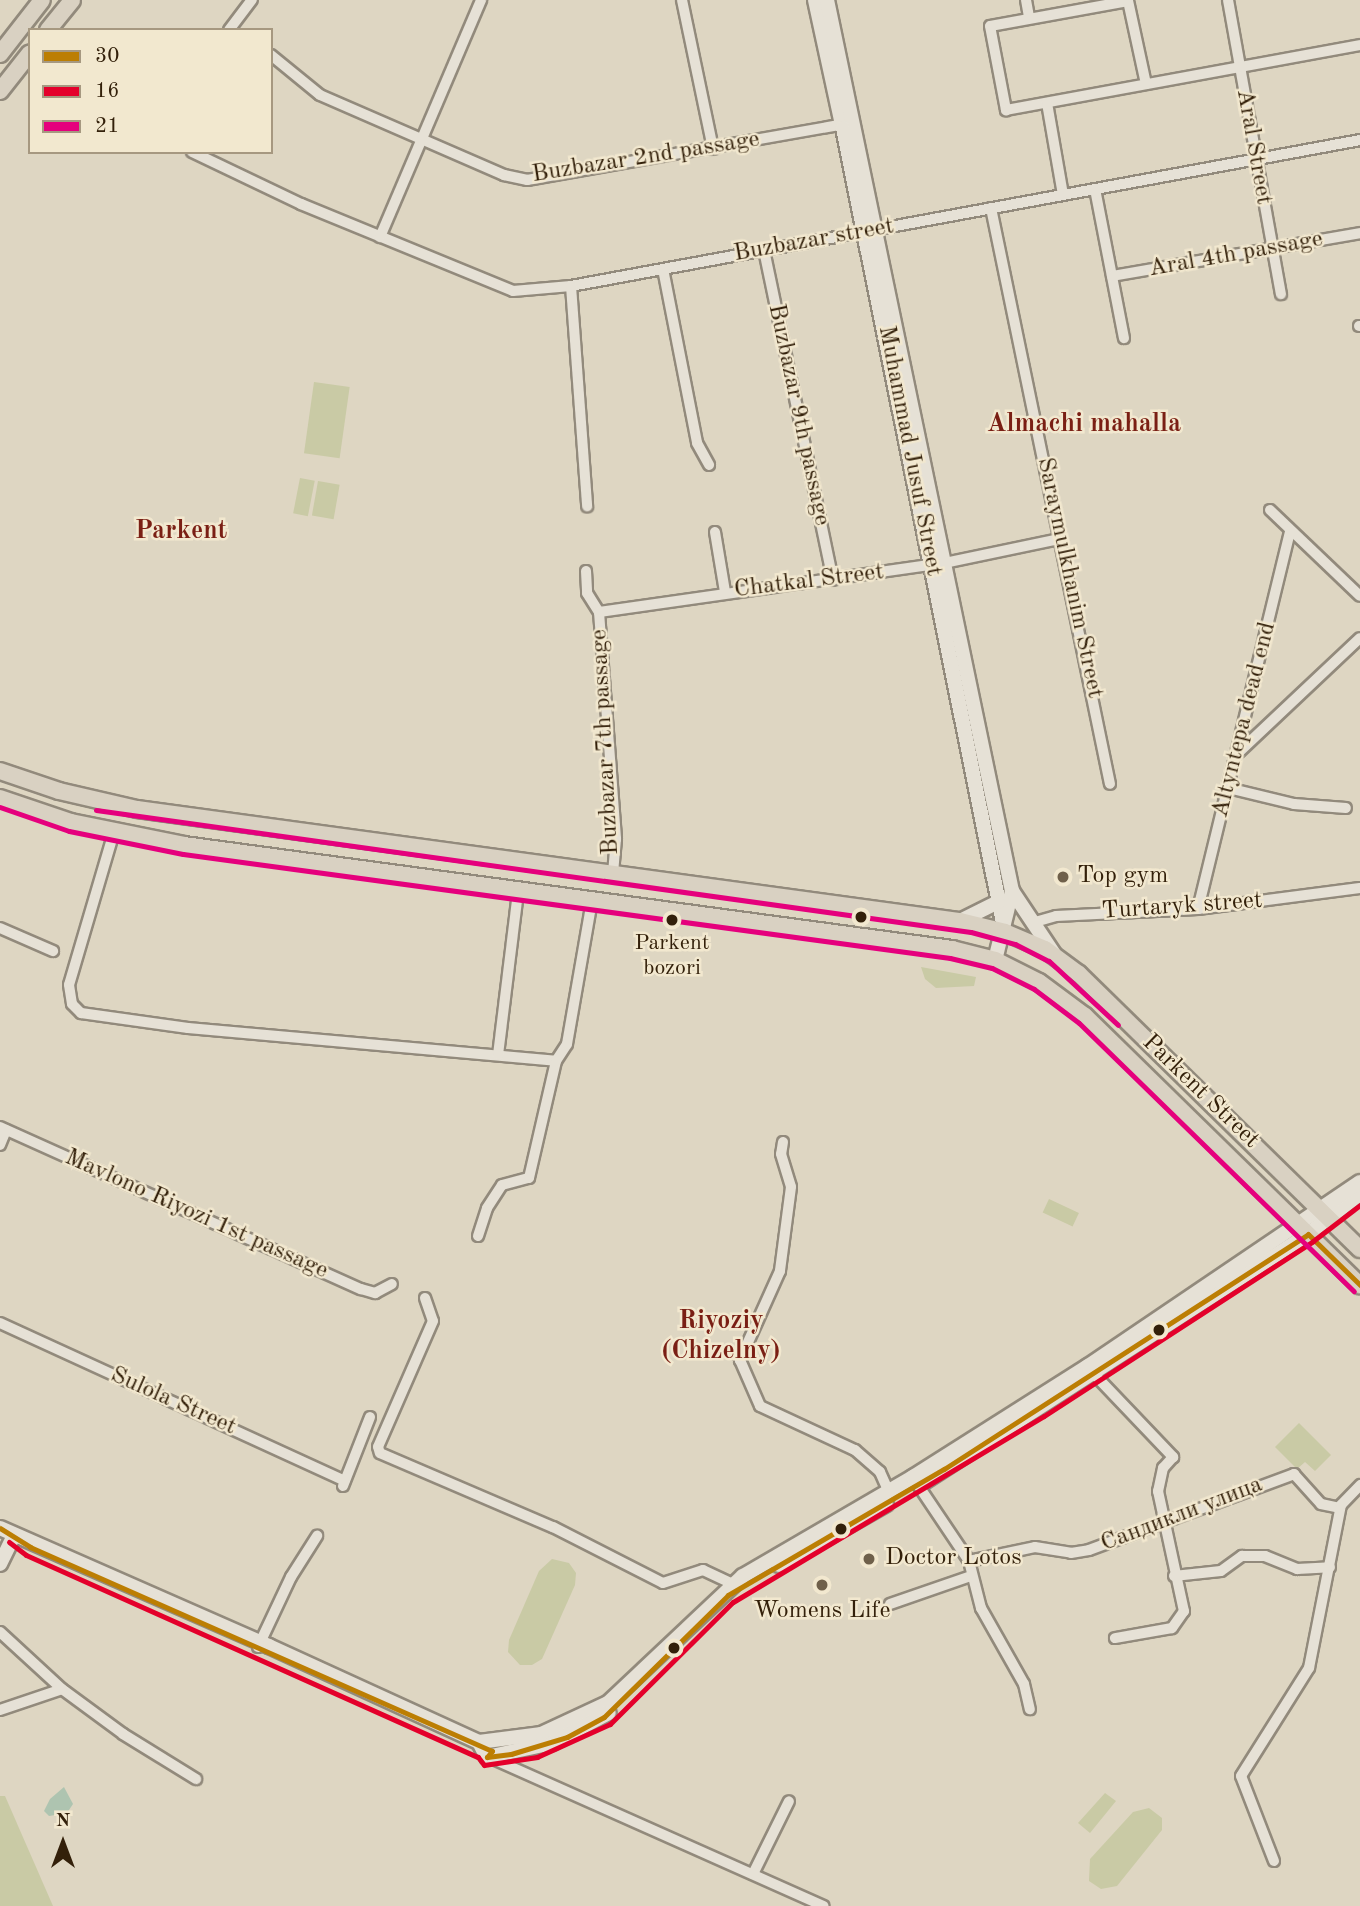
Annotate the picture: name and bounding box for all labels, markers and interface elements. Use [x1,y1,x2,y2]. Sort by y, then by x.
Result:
legend [28,28,273,154]
text: 30 [95,46,119,67]
text: 16 [95,81,119,102]
street label: Aral Street [1229,87,1277,207]
text: 21 [95,116,119,137]
street label: Buzbazar 2nd passage [530,126,762,190]
street label: Buzbazar street [732,213,896,269]
street label: Aral 4th passage [1147,226,1325,284]
street label: Buzbazar 9th passage [760,301,836,529]
street label: Muhammad Jusuf Street [871,323,947,579]
district label: Almachi mahalla [987,409,1181,441]
street label: Saraymulkhanim Street [1029,455,1109,701]
district label: Parkent [135,516,227,548]
street label: Chatkal Street [733,559,885,605]
street label: Altyntepa dead end [1207,619,1283,821]
street label: Buzbazar 7th passage [586,628,626,856]
place label: Top gym [1077,863,1168,891]
marker: Top gym [1055,869,1071,885]
street label: Turtaryk street [1101,887,1263,927]
unlabelled marker [854,910,868,924]
marker: Parkent bozori [665,913,679,927]
place label: Parkent bozori [634,930,710,982]
street label: Parkent Street [1135,1029,1265,1155]
street label: Mavlono Riyozi 1st passage [60,1144,332,1286]
district label: Riyoziy (Chizelny) [662,1306,780,1368]
unlabelled marker [1152,1323,1166,1337]
street label: Sulola Street [106,1361,240,1443]
street label: Сандикли улица [1097,1471,1267,1559]
unlabelled marker [834,1522,848,1536]
place label: Doctor Lotos [885,1545,1022,1573]
marker: Doctor Lotos [859,1549,879,1569]
marker: Womens Life [812,1575,832,1595]
place label: Womens Life [754,1598,890,1626]
unlabelled marker [667,1641,681,1655]
north arrow [28,1808,98,1878]
text: N [56,1812,70,1831]

